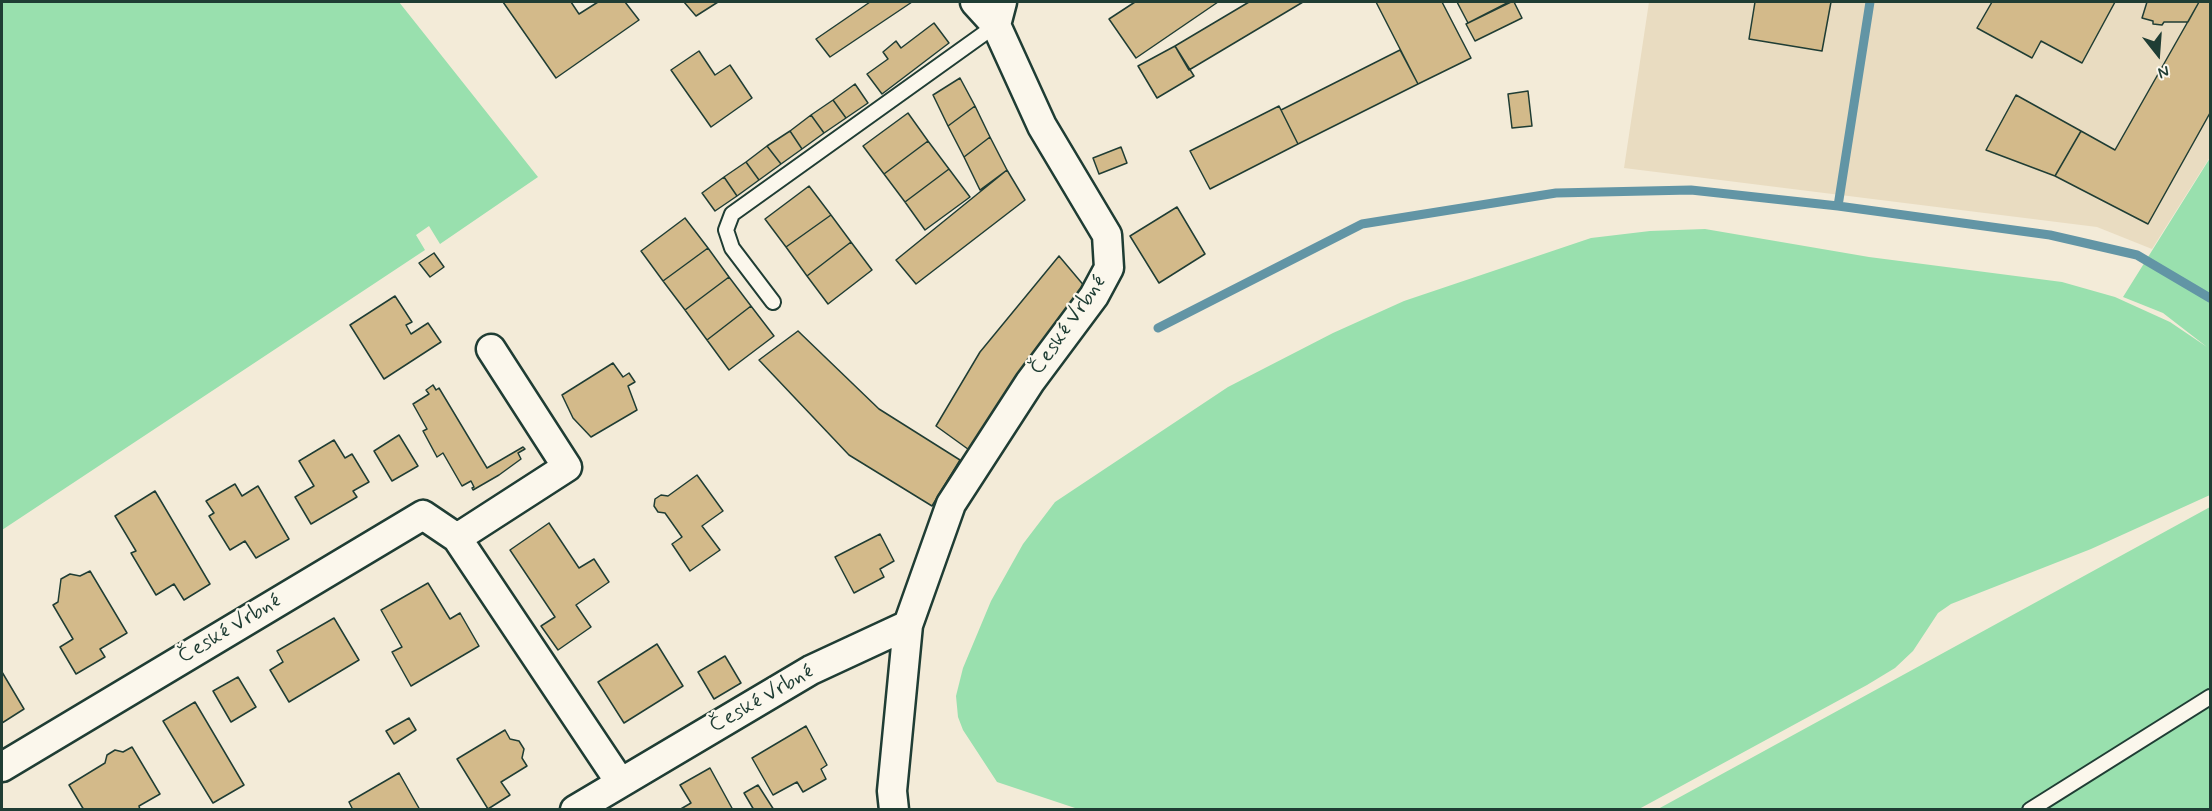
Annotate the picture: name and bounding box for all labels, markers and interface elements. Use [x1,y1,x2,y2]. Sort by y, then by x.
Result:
north arrow [2128,24,2188,84]
text: N [2155,60,2172,83]
street label: České Vrbné [1025,271,1113,381]
street label: České Vrbné [174,589,286,671]
street label: České Vrbné [706,660,818,740]

